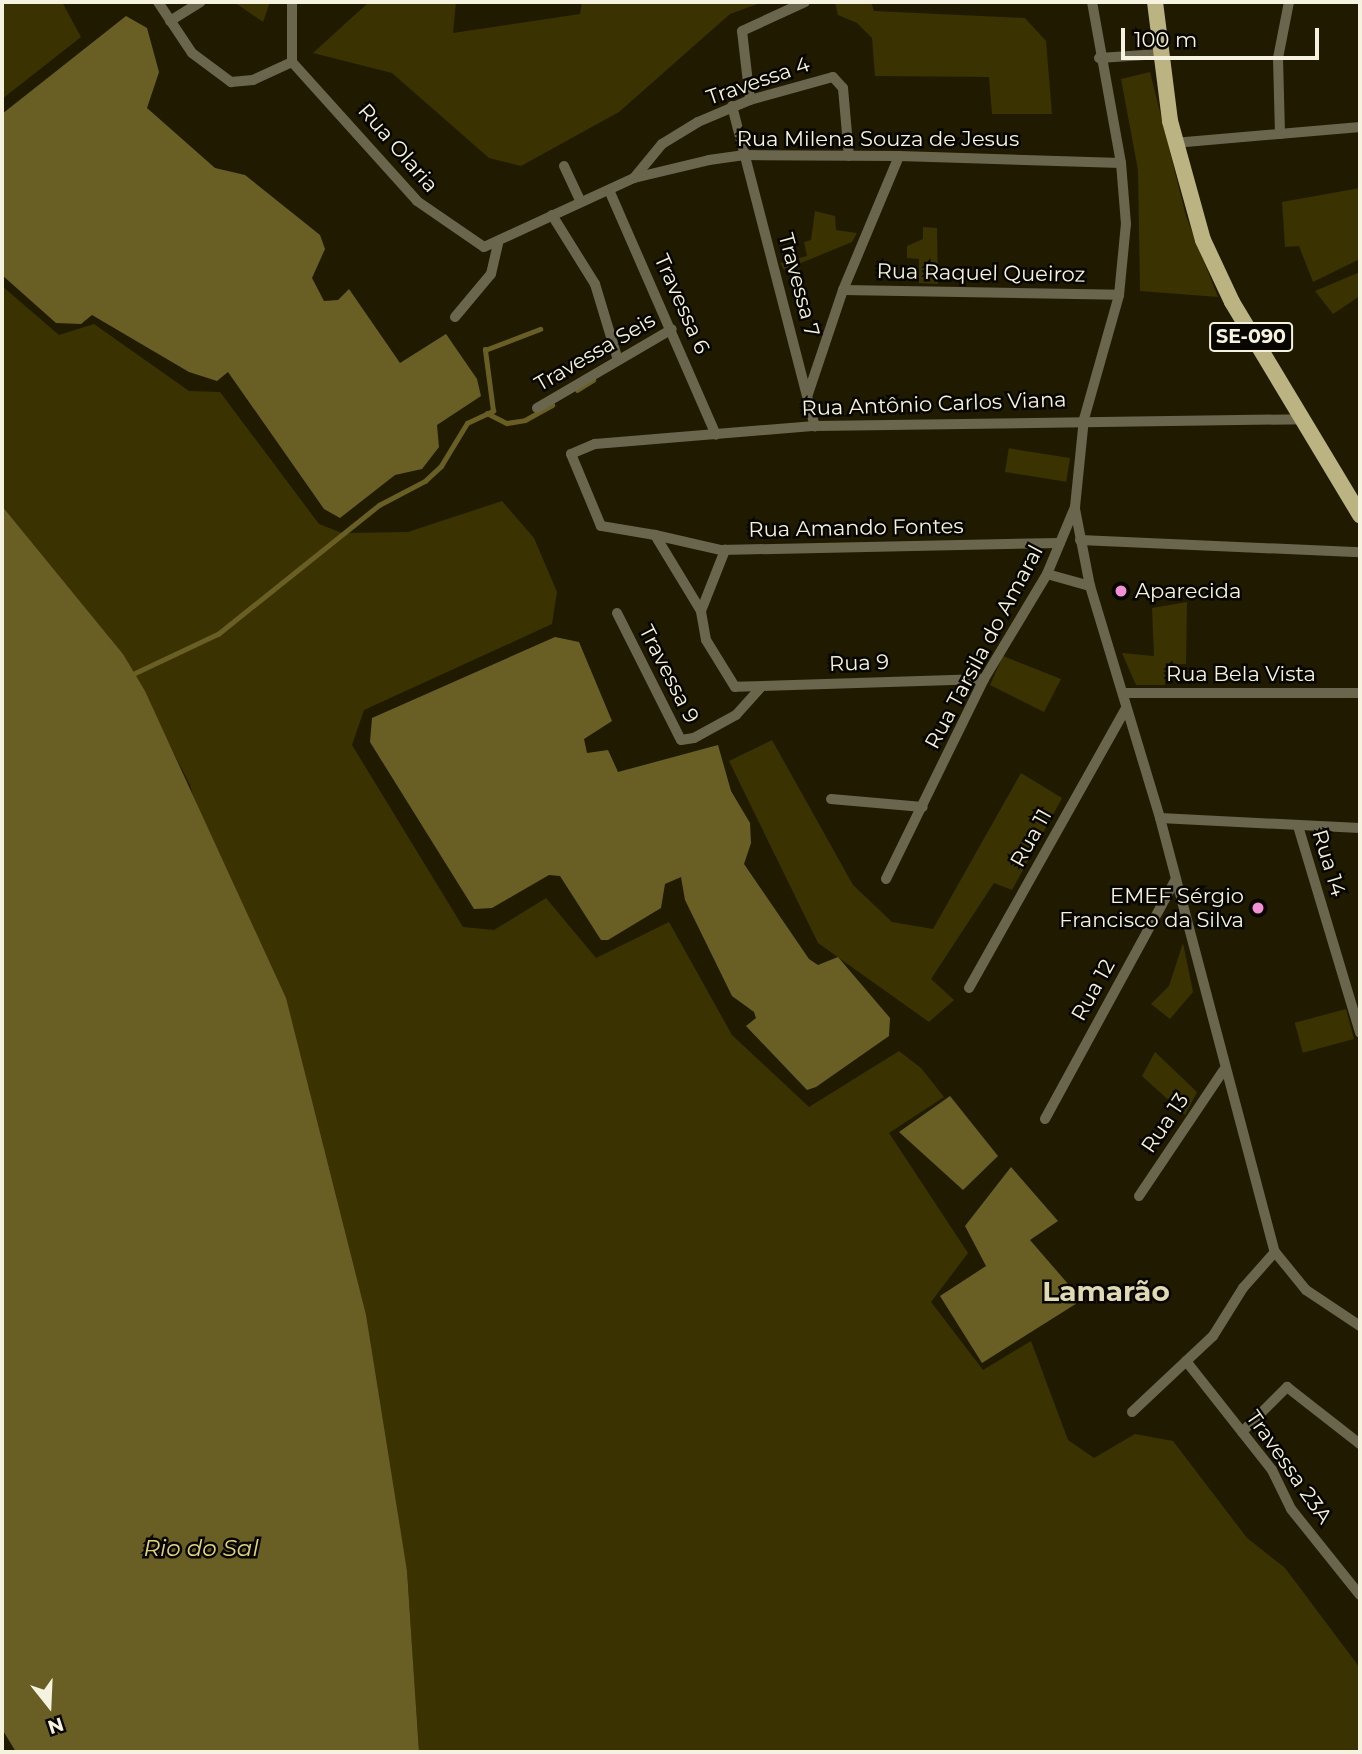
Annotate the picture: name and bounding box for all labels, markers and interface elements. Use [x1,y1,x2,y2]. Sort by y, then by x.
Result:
scale bar [1124,14,1322,58]
text: 100 m [1134,27,1197,52]
street label: Travessa 4 [703,52,813,110]
street label: Rua Olaria [353,99,443,197]
street label: Rua Milena Souza de Jesus [737,126,1019,152]
street label: Travessa 7 [773,231,825,339]
street label: Travessa 6 [649,250,715,358]
street label: Rua Raquel Queiroz [876,259,1086,287]
street label: Travessa Seis [530,307,660,397]
road number: SE-090 [1209,322,1293,352]
street label: Rua Antônio Carlos Viana [801,387,1067,421]
street label: Rua Amando Fontes [748,514,964,542]
street label: Rua Tarsila do Amaral [920,541,1048,753]
place label: Aparecida [1135,578,1241,604]
marker: Aparecida [1113,583,1129,599]
street label: Travessa 9 [634,621,704,727]
street label: Rua 9 [829,649,889,677]
street label: Rua Bela Vista [1166,661,1316,687]
street label: Rua 11 [1005,805,1057,871]
street label: Rua 14 [1307,826,1351,900]
place label: EMEF Sérgio Francisco da Silva [1059,883,1244,933]
marker: EMEF Sérgio Francisco da Silva [1250,900,1266,916]
street label: Rua 12 [1066,955,1120,1025]
street label: Rua 13 [1136,1088,1194,1158]
district label: Lamarão [1042,1274,1170,1308]
street label: Travessa 23A [1241,1405,1337,1529]
water label: Rio do Sal [143,1534,259,1562]
north arrow [14,1670,84,1740]
text: N [45,1712,67,1739]

